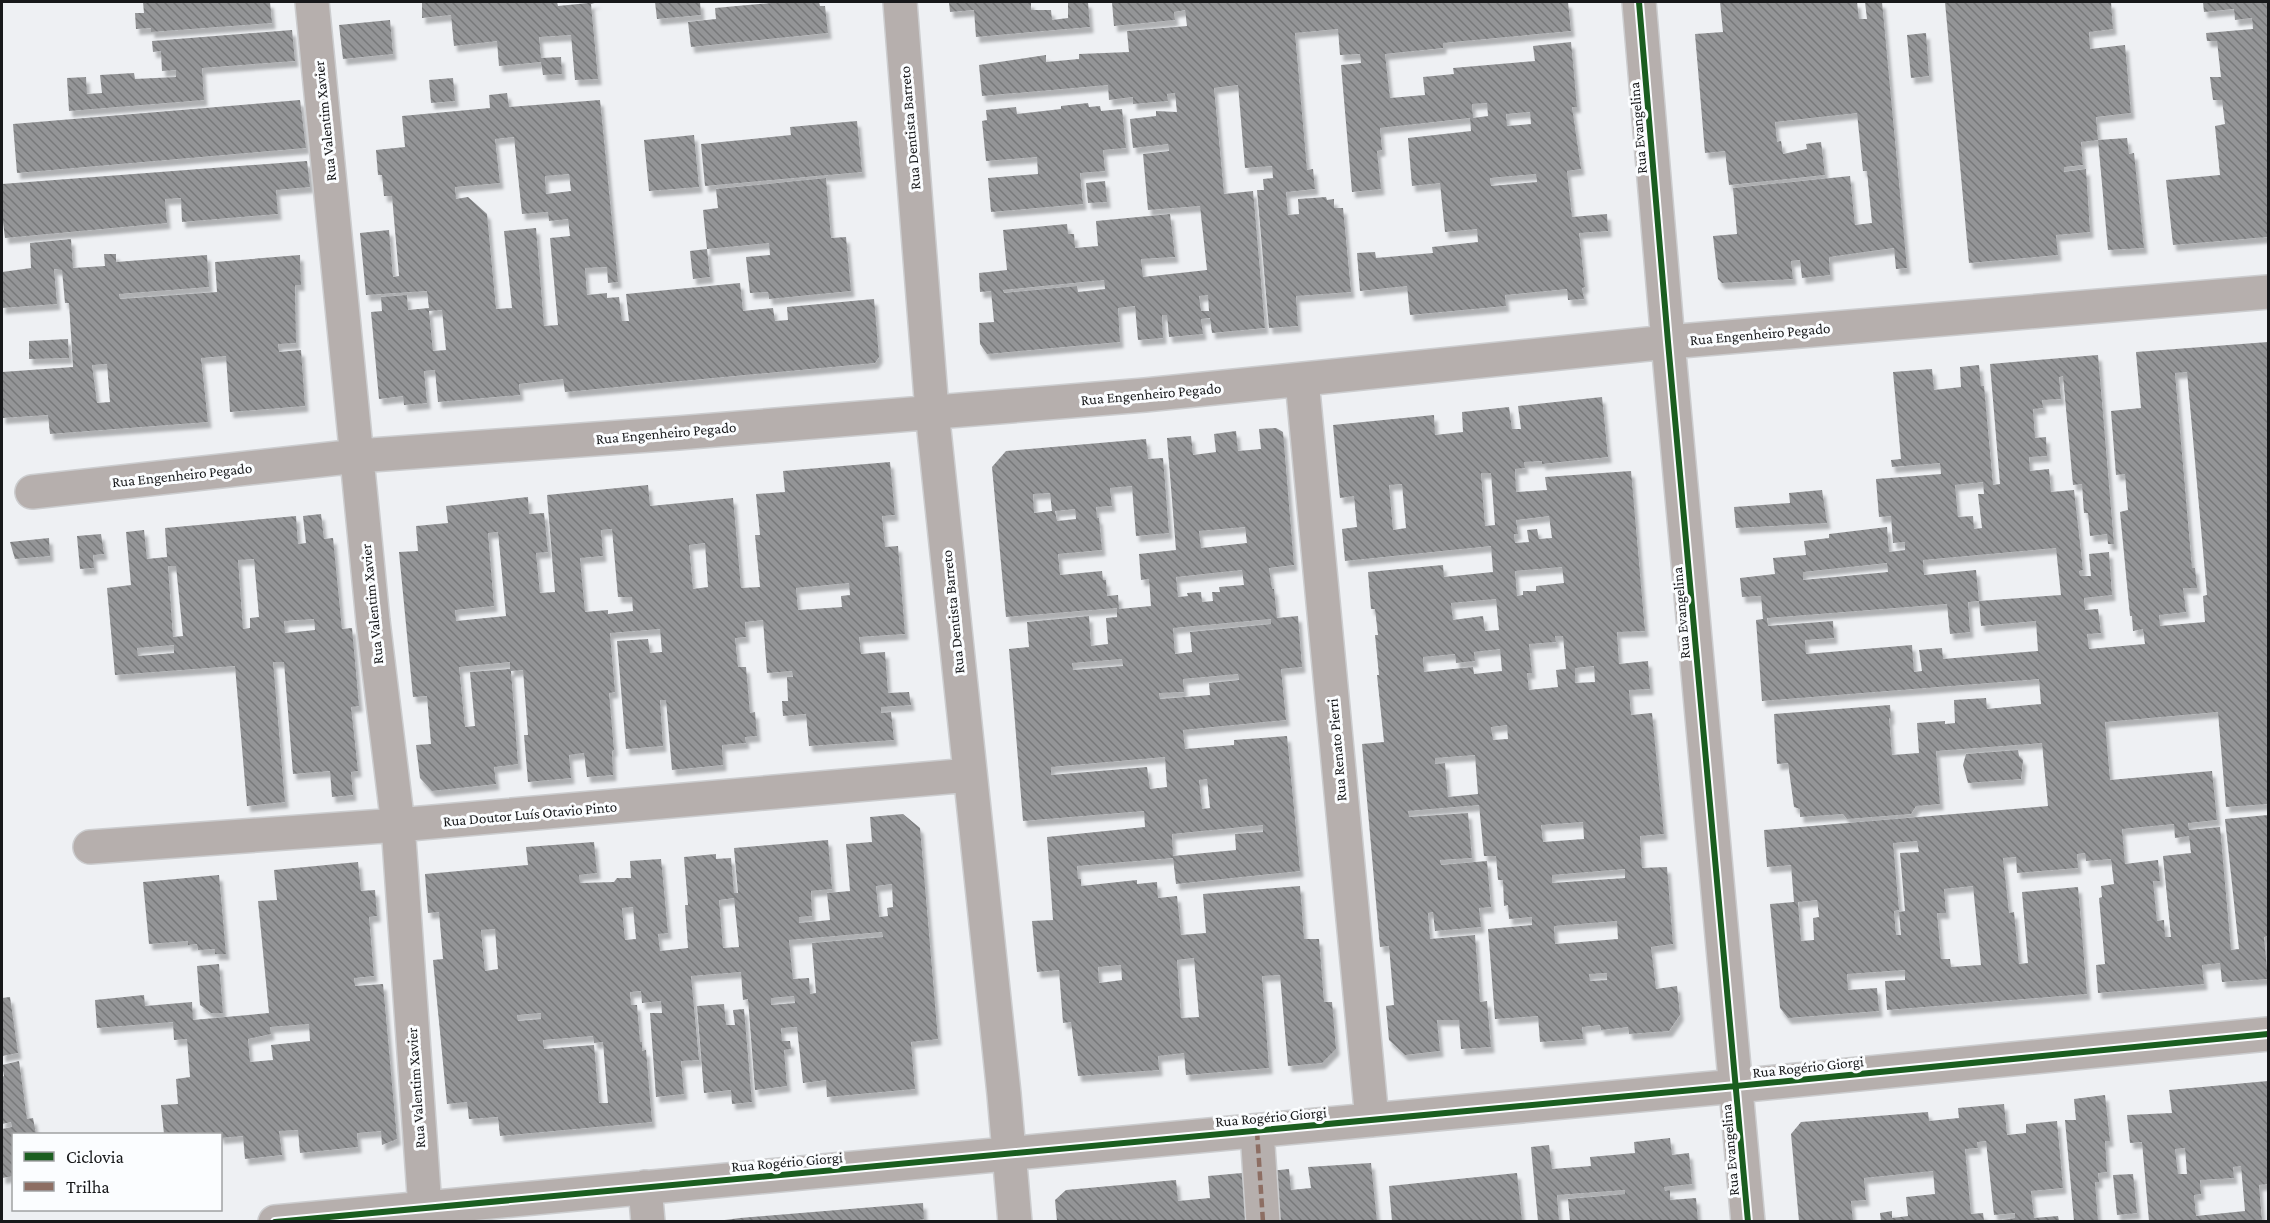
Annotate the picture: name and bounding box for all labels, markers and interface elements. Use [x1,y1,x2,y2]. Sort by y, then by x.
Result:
street label: Rua Valentim Xavier [311,59,339,182]
street label: Rua Dentista Barreto [897,65,923,191]
street label: Rua Evangelina [1626,81,1651,175]
street label: Rua Engenheiro Pegado [1689,320,1831,349]
street label: Rua Engenheiro Pegado [1080,380,1222,409]
street label: Rua Engenheiro Pegado [595,419,737,448]
street label: Rua Engenheiro Pegado [111,460,253,491]
street label: Rua Valentim Xavier [358,542,386,665]
street label: Rua Dentista Barreto [939,549,967,675]
street label: Rua Evangelina [1669,566,1694,660]
street label: Rua Renato Pierri [1325,698,1349,802]
street label: Rua Doutor Luís Otavio Pinto [442,798,618,830]
street label: Rua Valentim Xavier [404,1026,428,1149]
street label: Rua Rogério Giorgi [1752,1053,1865,1082]
street label: Rua Evangelina [1718,1103,1743,1197]
street label: Rua Rogério Giorgi [1215,1104,1328,1131]
legend [12,1133,222,1211]
text: Ciclovia [66,1147,124,1167]
street label: Rua Rogério Giorgi [731,1149,844,1176]
text: Trilha [66,1177,110,1197]

